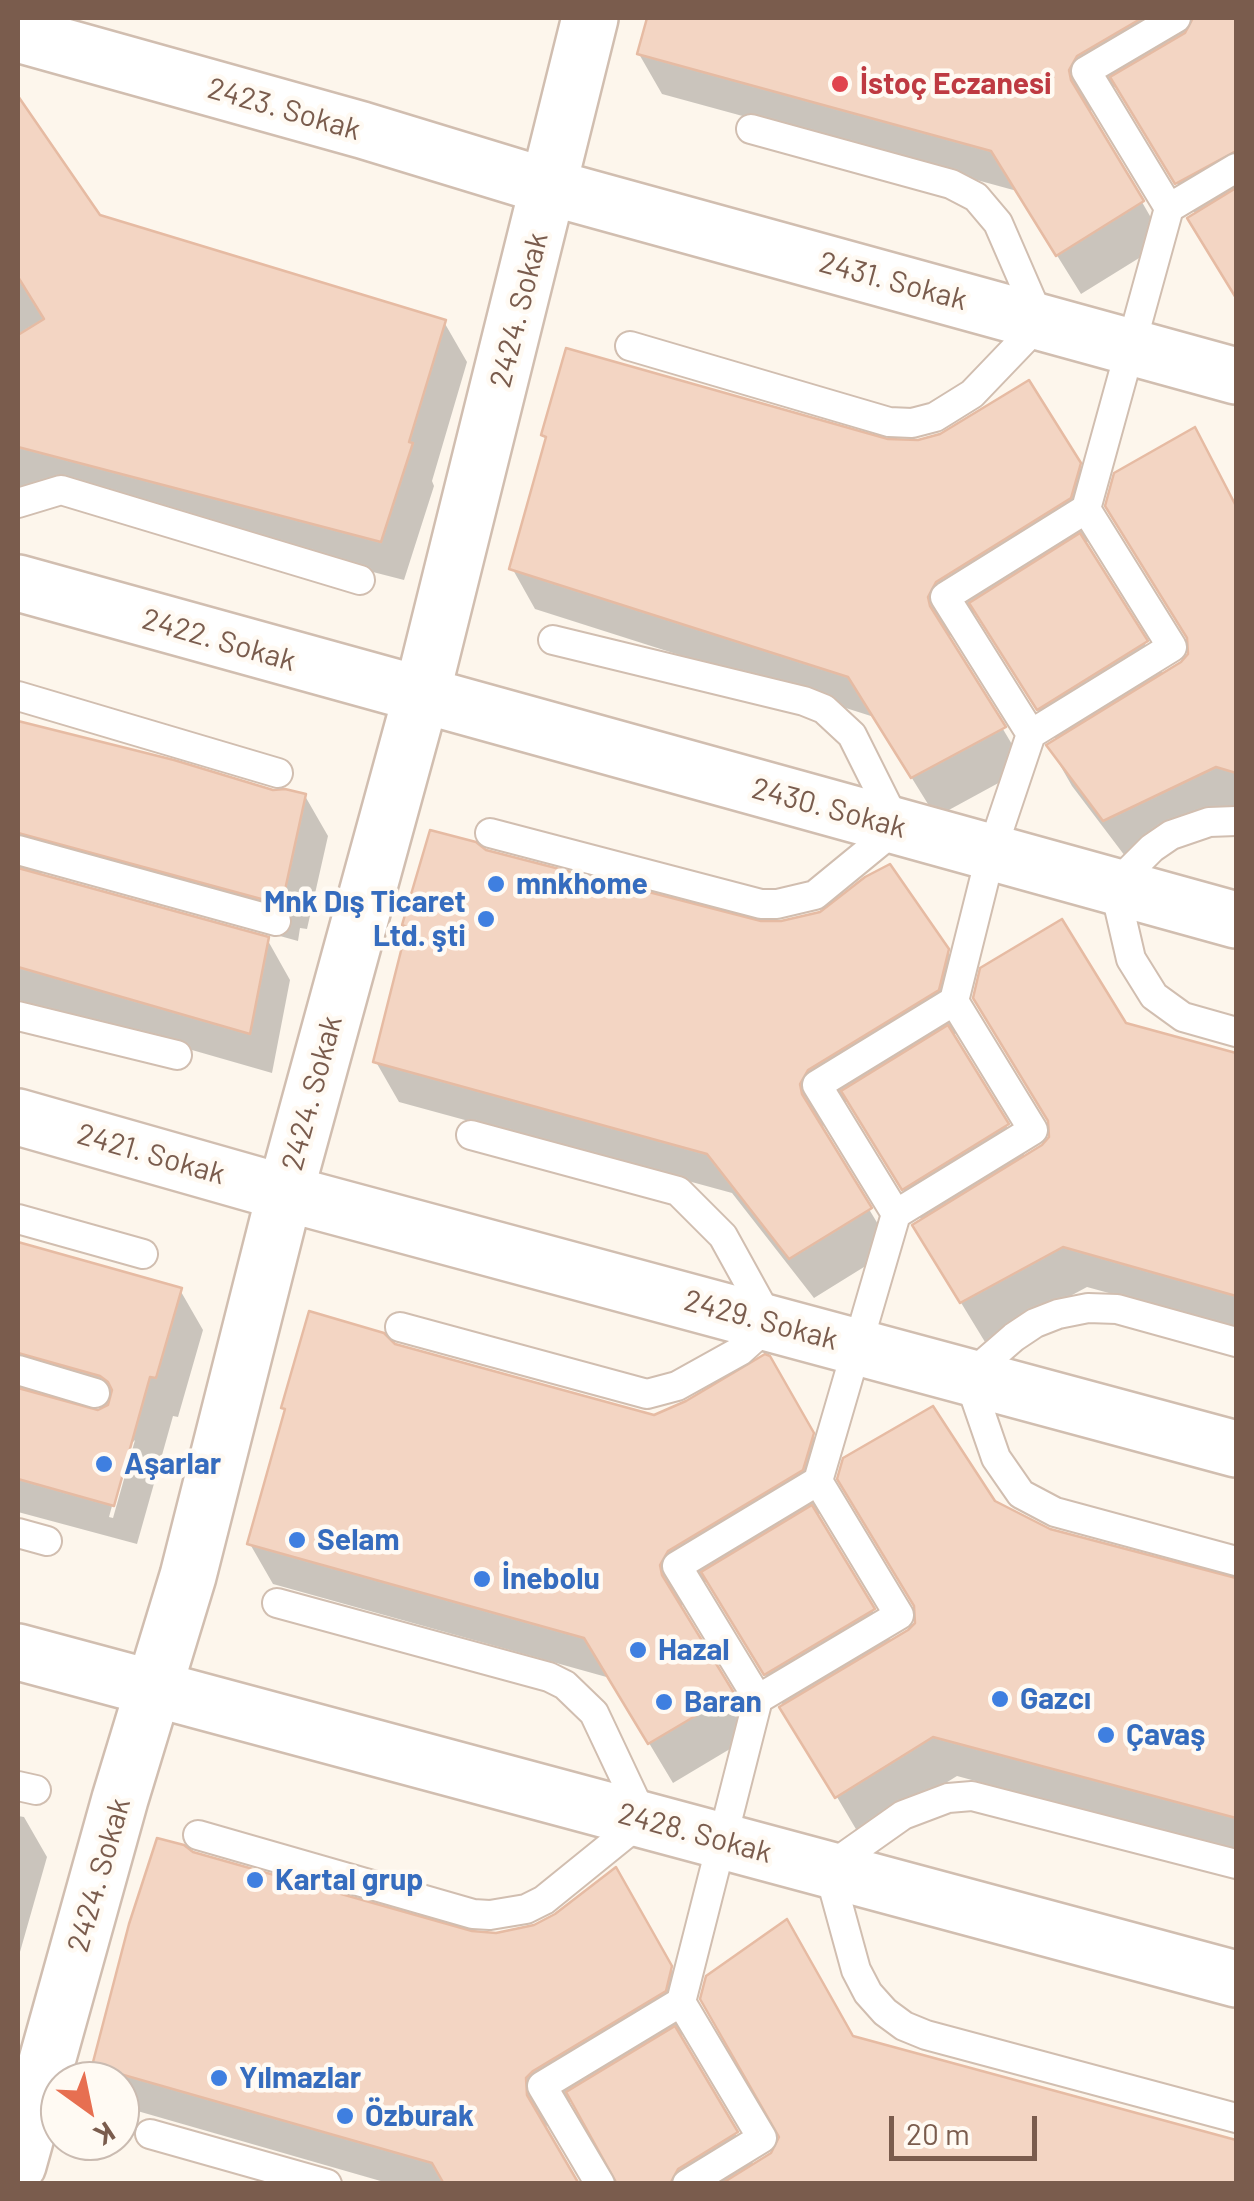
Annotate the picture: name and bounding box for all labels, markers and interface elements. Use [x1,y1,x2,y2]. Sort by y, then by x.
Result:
place label: İstoç Eczanesi [860,66,1052,102]
street label: 2423. Sokak [203,70,365,148]
marker: İstoç Eczanesi [829,73,851,95]
street label: 2424. Sokak [482,229,556,391]
street label: 2431. Sokak [815,244,971,318]
street label: 2422. Sokak [138,601,300,679]
street label: 2430. Sokak [748,770,910,846]
place label: mnkhome [516,866,648,902]
marker: mnkhome [485,873,507,895]
place label: Mnk Dış Ticaret Ltd. şti [264,884,466,954]
marker: Mnk Dış Ticaret Ltd. şti [475,908,497,930]
street label: 2424. Sokak [274,1012,350,1174]
street label: 2421. Sokak [73,1116,229,1192]
street label: 2429. Sokak [680,1282,842,1358]
place label: Aşarlar [124,1446,221,1482]
marker: Aşarlar [93,1453,115,1475]
place label: Selam [317,1522,399,1558]
marker: Selam [286,1529,308,1551]
place label: İnebolu [502,1561,600,1597]
marker: İnebolu [471,1568,493,1590]
place label: Hazal [658,1632,730,1668]
marker: Hazal [627,1639,649,1661]
place label: Gazcı [1020,1681,1091,1717]
place label: Baran [684,1684,762,1720]
marker: Gazcı [989,1688,1011,1710]
marker: Baran [653,1691,675,1713]
place label: Çavaş [1126,1717,1205,1753]
marker: Çavaş [1095,1724,1117,1746]
street label: 2424. Sokak [60,1794,138,1956]
street label: 2428. Sokak [614,1795,776,1871]
place label: Kartal grup [275,1862,423,1898]
marker: Kartal grup [244,1869,266,1891]
place label: Yılmazlar [239,2060,361,2096]
north arrow [40,2061,140,2161]
marker: Yılmazlar [208,2067,230,2089]
scale bar [894,2096,1042,2158]
place label: Özburak [365,2098,474,2134]
marker: Özburak [334,2105,356,2127]
text: K [89,2115,122,2154]
text: 20 m [906,2115,970,2151]

